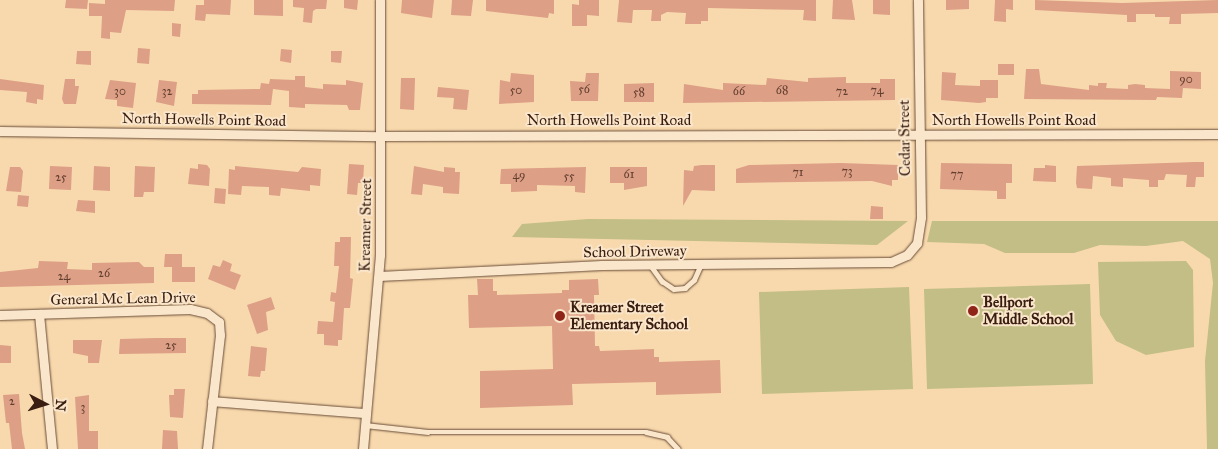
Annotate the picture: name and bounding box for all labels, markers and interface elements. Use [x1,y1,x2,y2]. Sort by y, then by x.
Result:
house number: 90 [1179,73,1193,87]
house number: 56 [578,83,590,97]
house number: 50 [510,84,522,98]
house number: 68 [776,84,788,98]
house number: 74 [871,84,883,98]
house number: 30 [114,85,126,99]
house number: 32 [162,85,172,99]
house number: 66 [733,85,745,99]
house number: 72 [836,85,848,99]
house number: 58 [633,86,645,100]
street label: Cedar Street [895,100,915,176]
street label: North Howells Point Road [122,110,286,130]
street label: North Howells Point Road [527,112,691,130]
street label: North Howells Point Road [932,112,1096,130]
house number: 73 [841,165,853,179]
house number: 71 [792,166,804,180]
house number: 61 [624,168,634,182]
house number: 77 [951,168,963,182]
house number: 49 [512,169,526,183]
house number: 55 [563,170,575,184]
house number: 25 [55,171,67,185]
street label: Kreamer Street [356,178,376,272]
street label: School Driveway [583,242,687,262]
house number: 26 [98,267,110,281]
house number: 24 [58,270,70,284]
street label: General Mc Lean Drive [50,289,196,309]
place label: Bellport Middle School [983,293,1074,328]
place label: Kreamer Street Elementary School [570,298,688,333]
marker: Bellport Middle School [967,305,979,317]
marker: Kreamer Street Elementary School [554,310,566,322]
house number: 25 [165,339,177,353]
north arrow [20,379,70,429]
house number: 2 [9,395,15,409]
text: N [51,399,69,412]
house number: 3 [81,401,85,415]

